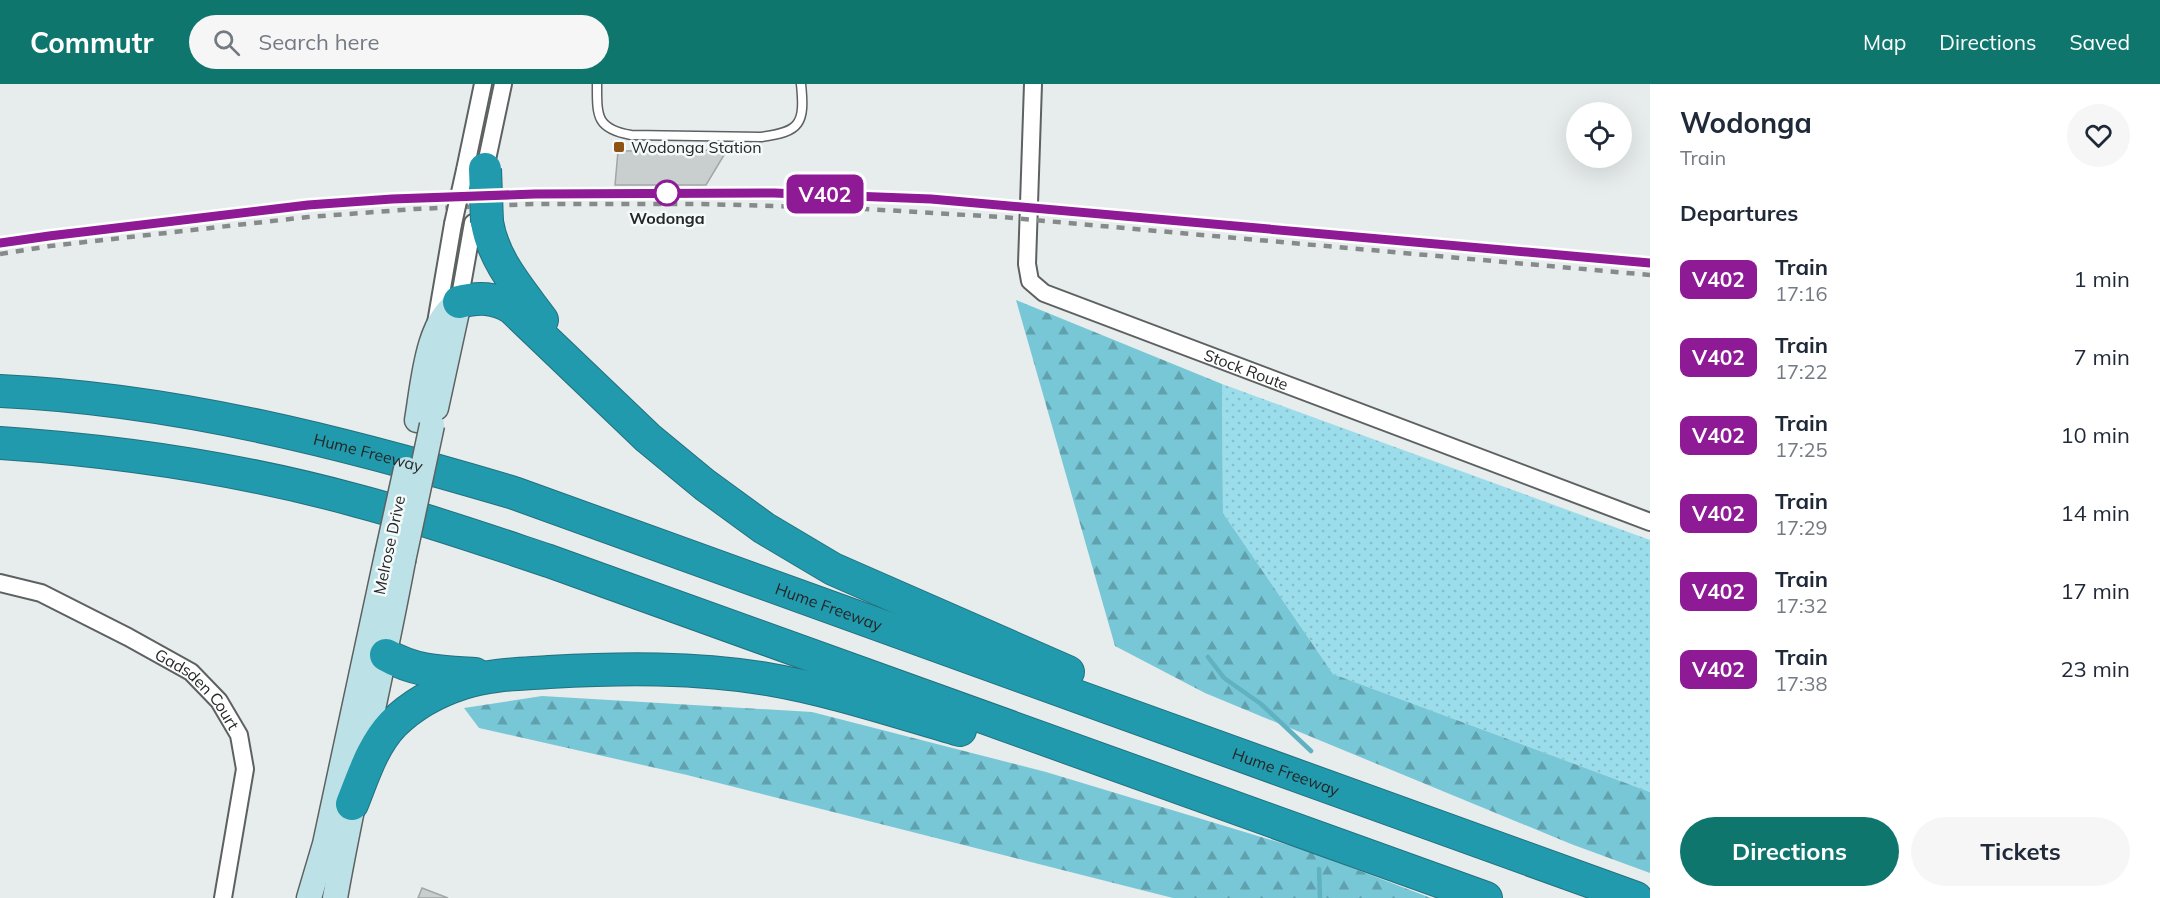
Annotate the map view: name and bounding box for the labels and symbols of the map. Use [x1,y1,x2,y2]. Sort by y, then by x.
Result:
place label: Wodonga Station [631,137,762,157]
marker: Wodonga Station [612,140,626,154]
line badge: V402 [783,174,867,214]
marker: Wodonga [654,180,680,206]
place label: Wodonga [629,208,705,228]
street label: Stock Route [1201,344,1291,394]
street label: Hume Freeway [312,429,426,476]
street label: Melrose Drive [369,494,409,596]
street label: Hume Freeway [773,578,885,635]
street label: Gadsden Court [152,644,244,734]
street label: Hume Freeway [1230,743,1343,800]

